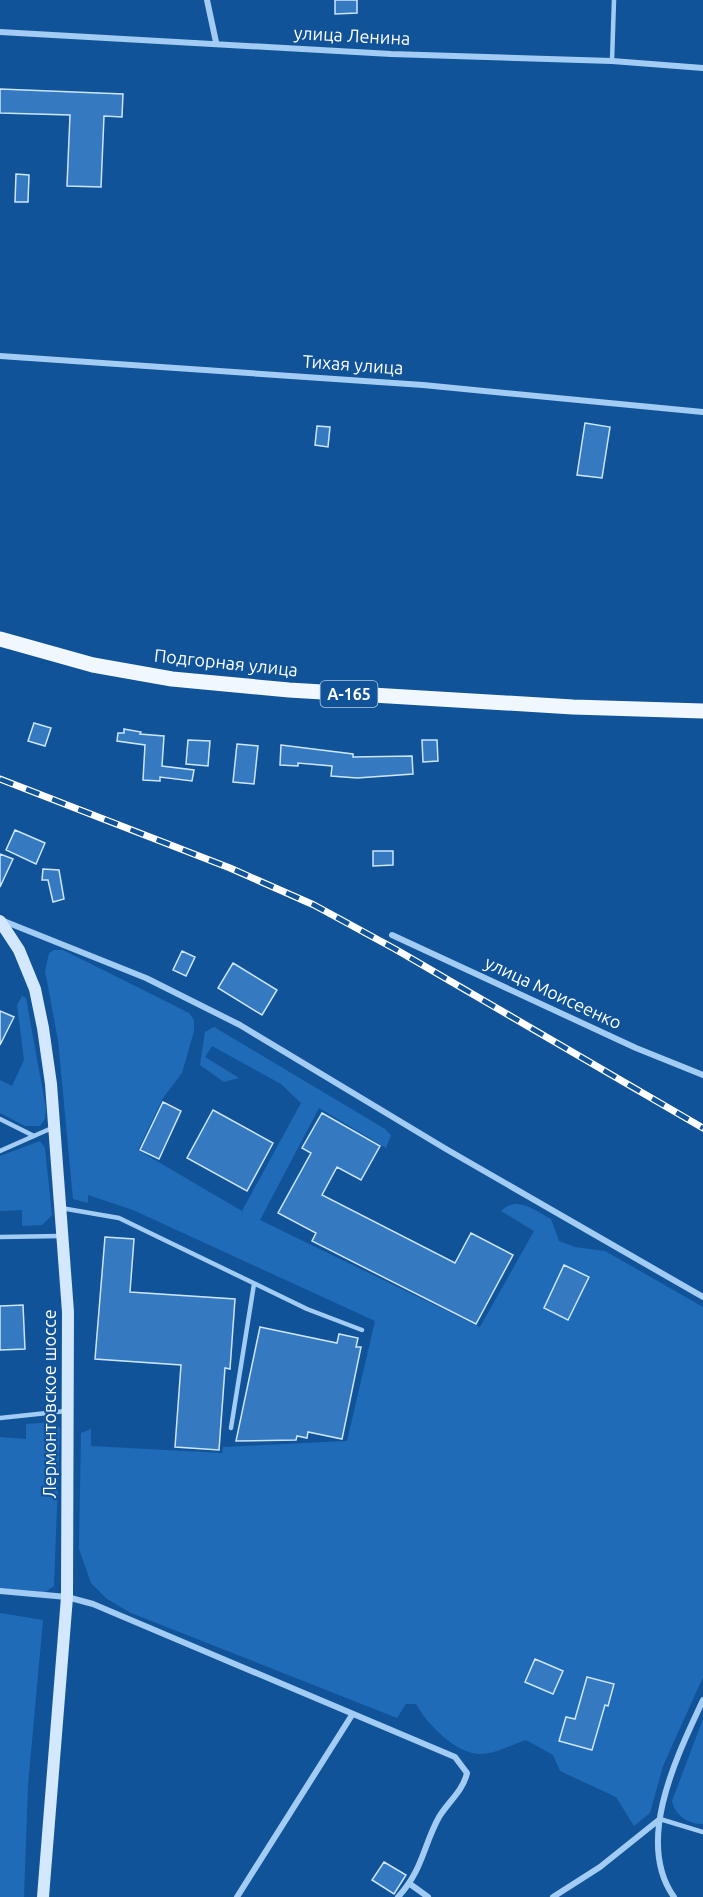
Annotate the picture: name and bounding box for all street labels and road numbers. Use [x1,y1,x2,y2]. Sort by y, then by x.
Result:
street label: улица Ленина [293,22,411,48]
street label: Тихая улица [302,351,404,378]
street label: Подгорная улица [153,644,299,680]
road number: А-165 [320,681,378,707]
street label: улица Моисеенко [482,952,625,1033]
street label: Лермонтовское шоссе [39,1309,59,1499]

